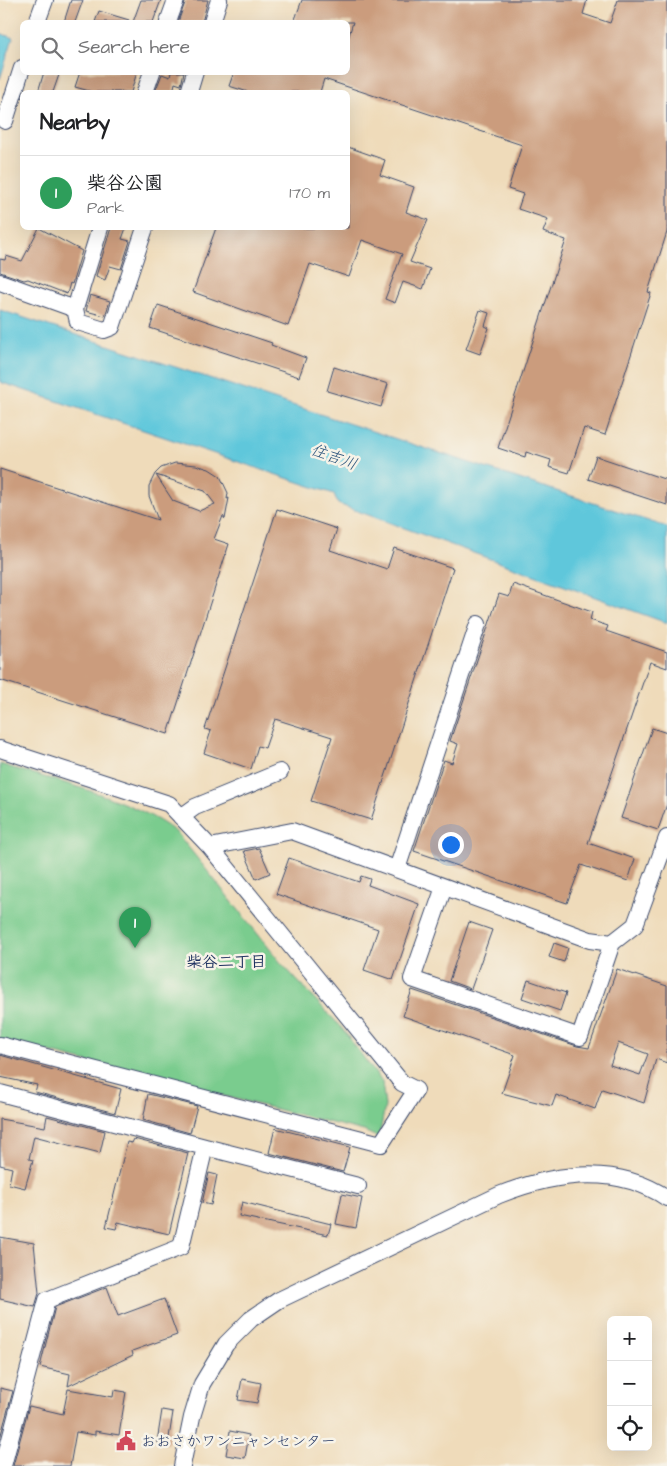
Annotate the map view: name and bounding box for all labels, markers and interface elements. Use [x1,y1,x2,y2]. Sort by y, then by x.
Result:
search box [20,20,350,75]
icon: search [38,34,66,62]
text: Search here [78,34,190,61]
text: Nearby [40,108,110,137]
text: 柴谷公園 [87,170,163,197]
text: 1 [55,182,57,204]
text: 170 m [289,182,330,204]
text: Park [87,197,124,219]
water label: 住吉川 [308,438,360,476]
your location [438,832,464,858]
pin: 1 [119,907,151,948]
district label: 柴谷二丁目 [186,951,266,973]
map controls [607,1316,652,1451]
button: + [607,1316,652,1361]
button: − [607,1361,652,1406]
button: locate [607,1406,652,1451]
public building icon: おおさかワンニャンセンター [115,1430,137,1452]
place label: おおさかワンニャンセンター [141,1431,336,1452]

